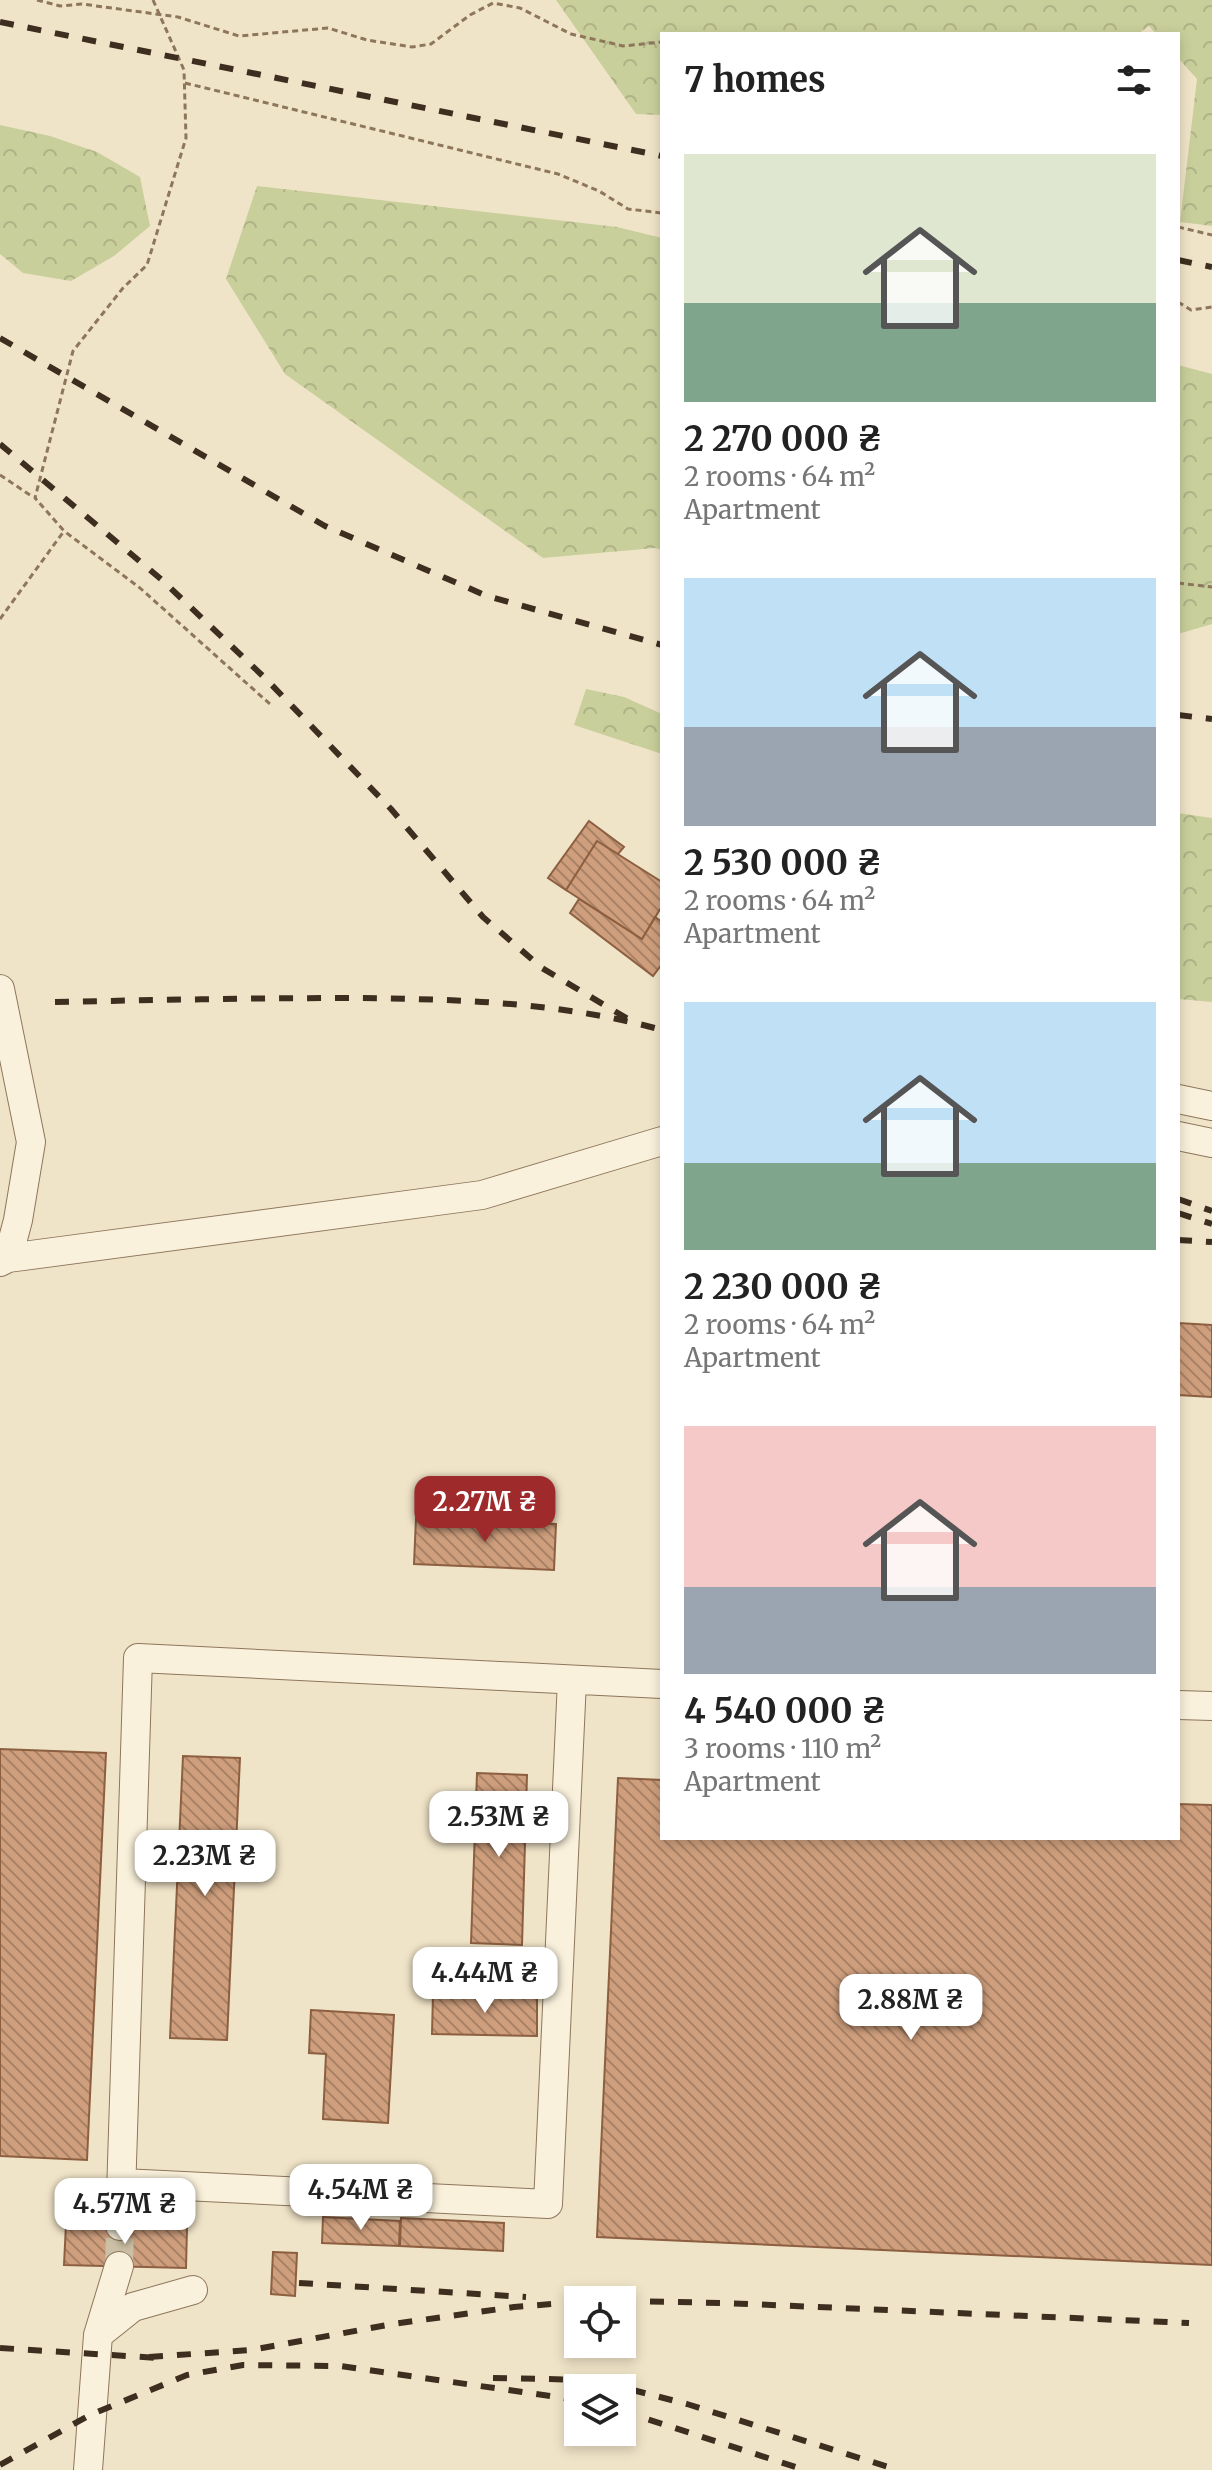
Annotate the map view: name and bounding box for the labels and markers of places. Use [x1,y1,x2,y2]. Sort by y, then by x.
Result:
pin: 2.27M ₴ [411,1476,559,1544]
pin: 2.53M ₴ [425,1791,573,1859]
pin: 2.23M ₴ [131,1830,279,1898]
pin: 4.44M ₴ [411,1947,559,2015]
pin: 2.88M ₴ [837,1974,985,2042]
pin: 4.54M ₴ [287,2164,435,2232]
pin: 4.57M ₴ [51,2178,199,2246]

